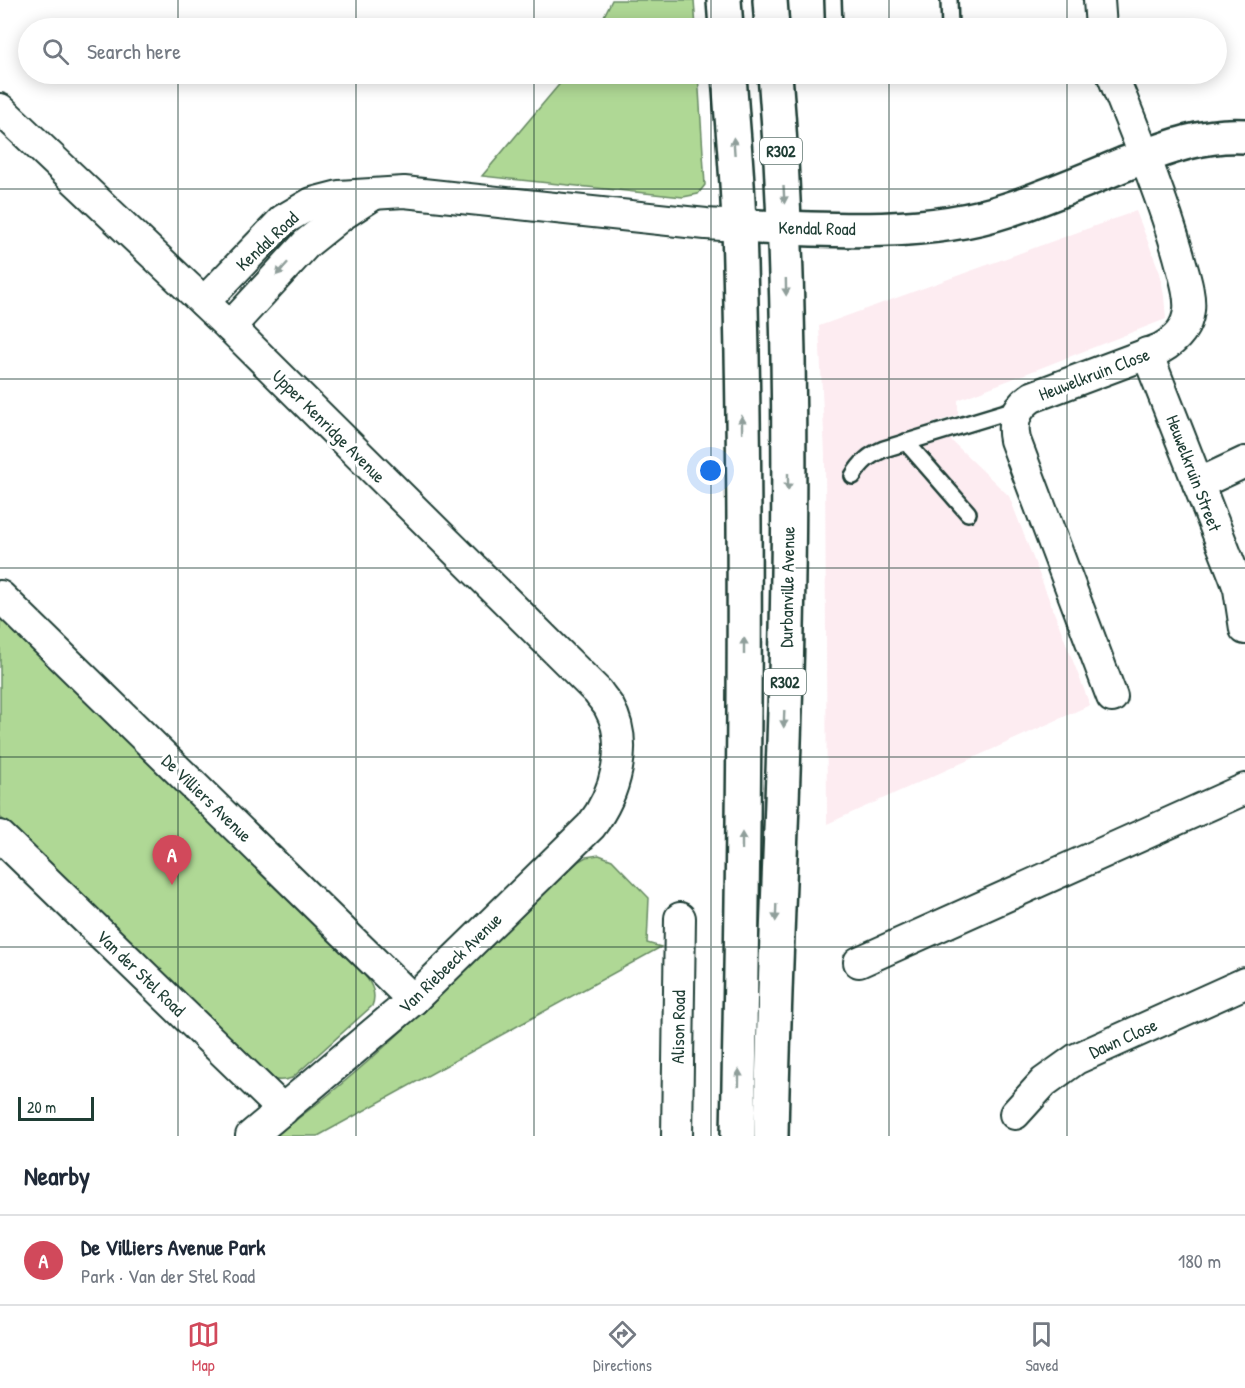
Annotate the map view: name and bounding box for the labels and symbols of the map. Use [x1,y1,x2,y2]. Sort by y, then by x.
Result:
one-way arrow [729,137,738,156]
road number: R302 [760,138,802,164]
one-way arrow [780,185,789,204]
street label: Kendal Road [230,206,304,276]
street label: Kendal Road [778,215,856,241]
one-way arrow [275,262,289,277]
one-way arrow [781,277,791,296]
street label: Heuwelkruin Close [1035,341,1153,407]
street label: Upper Kenridge Avenue [267,364,391,488]
street label: Heuwelkruin Street [1160,411,1228,536]
one-way arrow [737,415,747,434]
your location [696,456,725,485]
one-way arrow [784,472,793,491]
street label: Durbanville Avenue [773,526,801,648]
one-way arrow [739,636,749,655]
road number: R302 [764,669,806,695]
one-way arrow [779,709,789,728]
street label: De Villiers Avenue [156,749,258,847]
one-way arrow [737,831,747,850]
pin: A [152,836,192,885]
one-way arrow [772,904,781,923]
street label: Van Riebeeck Avenue [393,907,507,1019]
street label: Van der Stel Road [91,924,191,1022]
street label: Alison Road [665,990,691,1064]
street label: Dawn Close [1085,1012,1161,1064]
one-way arrow [734,1068,744,1087]
scale bar [18,1094,94,1122]

